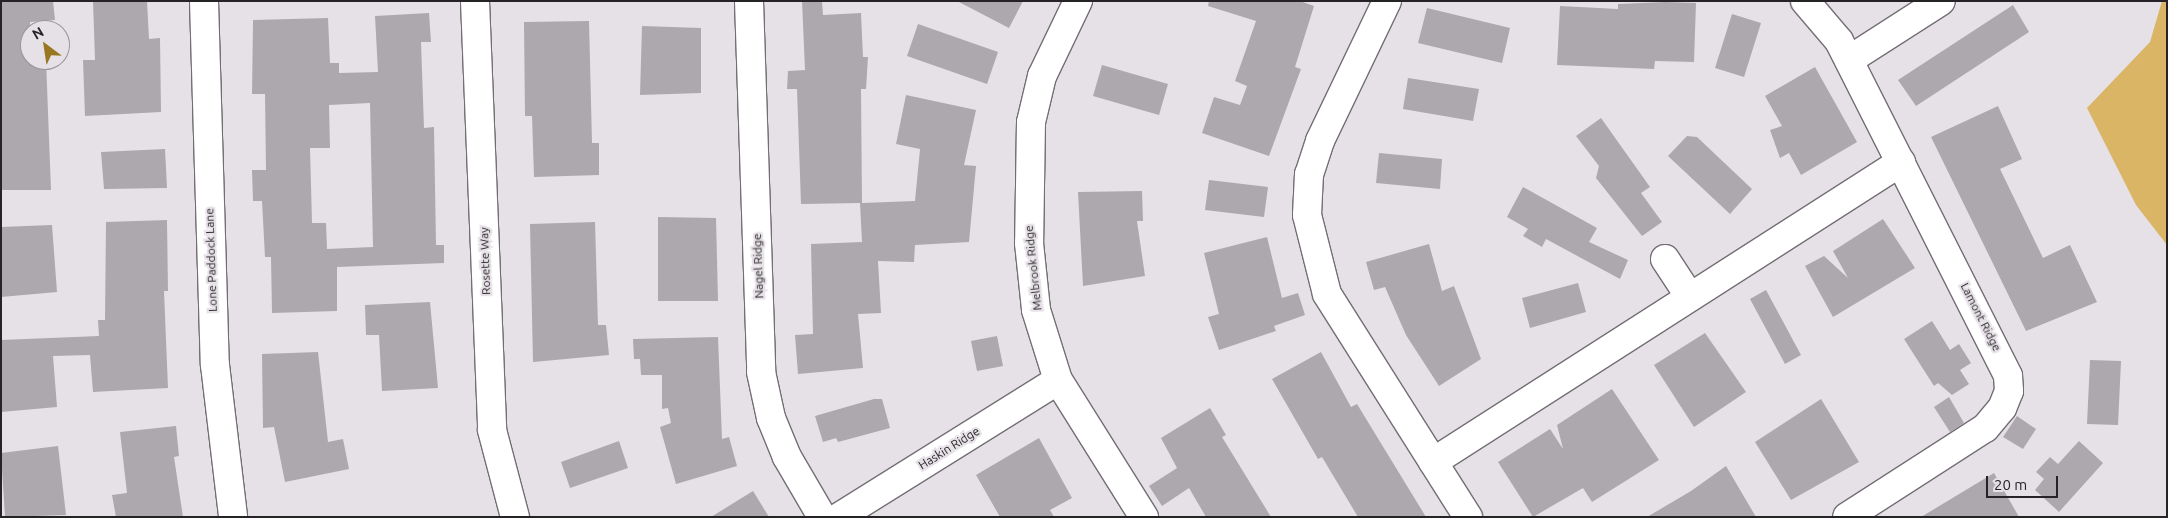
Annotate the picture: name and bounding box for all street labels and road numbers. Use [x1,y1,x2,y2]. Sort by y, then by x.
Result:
street label: Lone Paddock Lane [202,208,220,312]
street label: Melbrook Ridge [1021,225,1045,311]
street label: Rosette Way [477,227,493,295]
street label: Nagel Ridge [750,233,766,299]
street label: Lamont Ridge [1958,280,2004,354]
street label: Haskin Ridge [916,424,982,472]

